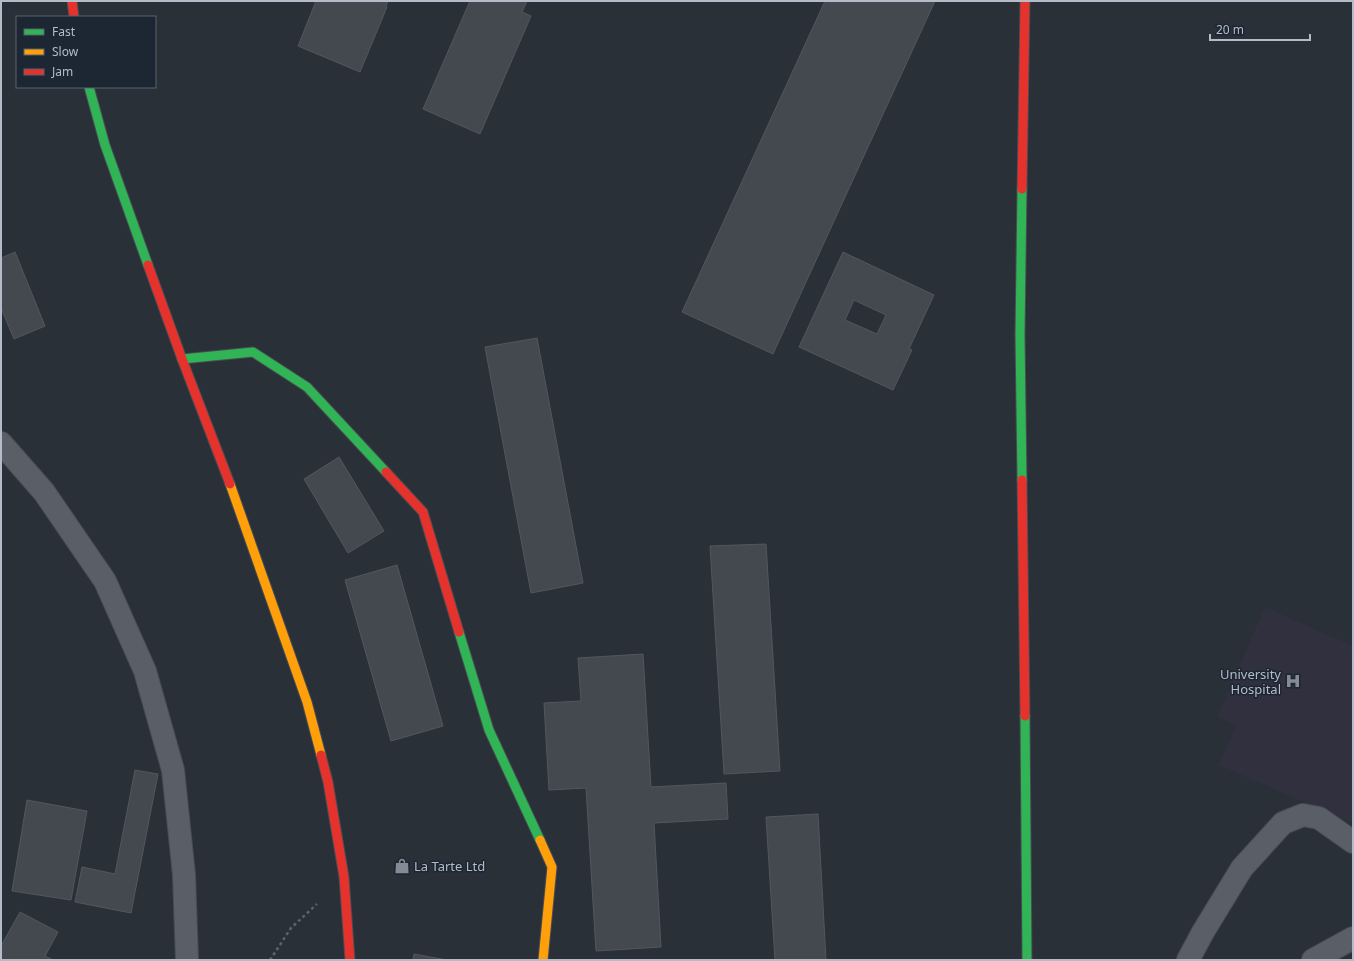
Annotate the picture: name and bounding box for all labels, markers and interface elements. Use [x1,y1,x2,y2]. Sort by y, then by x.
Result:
legend [16,16,156,88]
scale bar [1210,16,1310,42]
text: 20 m [1216,21,1244,38]
text: Fast [52,23,76,40]
text: Slow [52,43,79,60]
text: Jam [51,63,73,80]
place label: University Hospital [1220,665,1281,698]
hospital icon: University Hospital [1284,672,1302,690]
shop icon: La Tarte Ltd [393,857,411,875]
place label: La Tarte Ltd [414,857,485,875]

